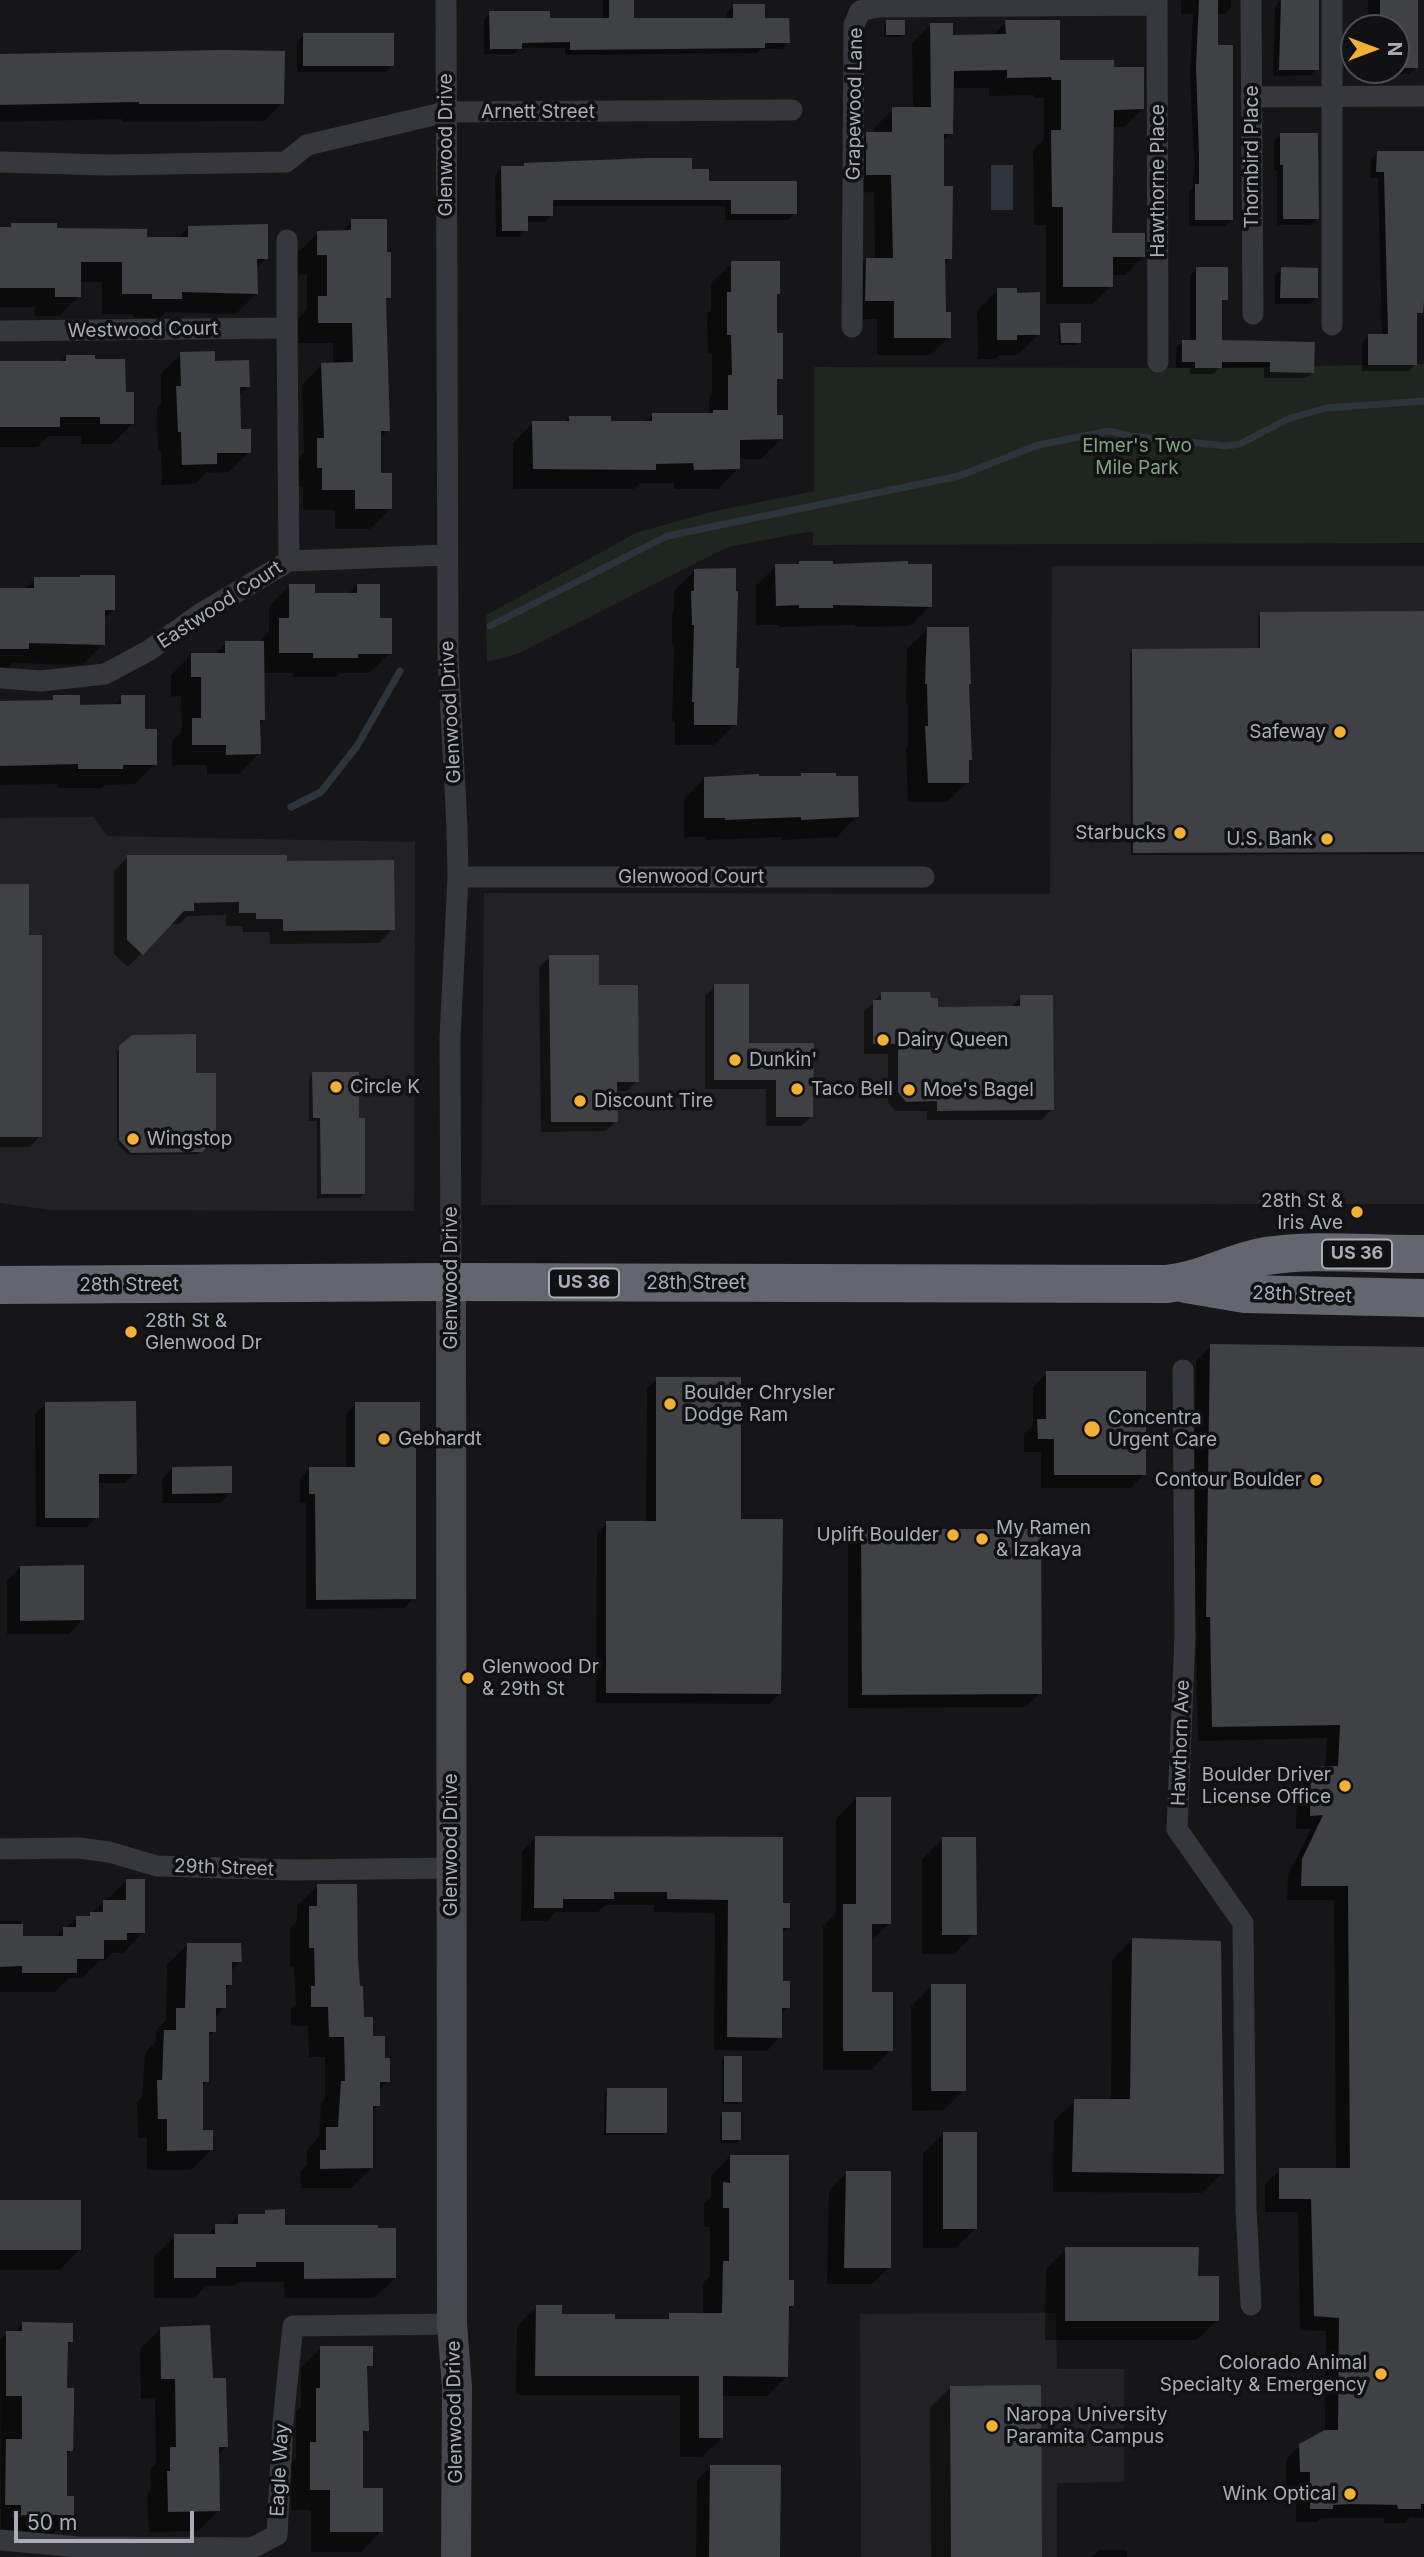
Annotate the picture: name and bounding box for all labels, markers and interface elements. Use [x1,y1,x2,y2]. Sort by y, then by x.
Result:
north arrow [1340,14,1410,84]
street label: Grapewood Lane [842,27,868,181]
text: N [1383,42,1406,56]
street label: Glenwood Drive [435,73,457,217]
street label: Thornbird Place [1241,86,1263,228]
street label: Arnett Street [481,101,595,123]
street label: Hawthorne Place [1147,104,1169,258]
street label: Westwood Court [68,317,218,343]
park label: Elmer's Two Mile Park [1082,435,1192,479]
street label: Eastwood Court [154,556,286,654]
street label: Glenwood Drive [436,640,466,784]
place label: Safeway [1249,721,1326,743]
marker: Safeway [1332,724,1348,740]
place label: Starbucks [1075,822,1166,844]
marker: Starbucks [1172,825,1188,841]
place label: U.S. Bank [1226,828,1313,850]
marker: U.S. Bank [1319,831,1335,847]
street label: Glenwood Court [618,866,764,888]
place label: Dairy Queen [897,1029,1009,1051]
marker: Dairy Queen [875,1032,891,1048]
place label: Dunkin' [749,1049,817,1071]
marker: Dunkin' [727,1052,743,1068]
place label: Circle K [350,1076,420,1098]
place label: Taco Bell [811,1078,893,1100]
marker: Circle K [328,1079,344,1095]
place label: Moe's Bagel [923,1079,1034,1101]
marker: Taco Bell [789,1081,805,1097]
marker: Moe's Bagel [901,1082,917,1098]
place label: Discount Tire [594,1090,713,1112]
marker: Discount Tire [572,1093,588,1109]
place label: Wingstop [147,1128,232,1150]
marker: Wingstop [125,1131,141,1147]
place label: 28th St & Iris Ave [1261,1190,1343,1234]
marker: 28th St & Iris Ave [1349,1204,1365,1220]
street label: Glenwood Drive [440,1206,462,1350]
road number: US 36 [1322,1240,1392,1268]
road number: US 36 [549,1268,619,1298]
street label: 28th Street [646,1272,746,1294]
street label: 28th Street [79,1274,179,1296]
street label: 28th Street [1252,1282,1352,1308]
place label: 28th St & Glenwood Dr [145,1310,262,1354]
marker: 28th St & Glenwood Dr [123,1324,139,1340]
place label: Boulder Chrysler Dodge Ram [684,1382,835,1426]
marker: Boulder Chrysler Dodge Ram [662,1396,678,1412]
place label: Concentra Urgent Care [1108,1407,1217,1451]
marker: Concentra Urgent Care [1082,1419,1102,1439]
place label: Gebhardt [398,1428,482,1450]
marker: Gebhardt [376,1431,392,1447]
place label: Contour Boulder [1155,1469,1302,1491]
marker: Contour Boulder [1308,1472,1324,1488]
place label: My Ramen & Izakaya [996,1517,1091,1561]
place label: Uplift Boulder [817,1524,939,1546]
marker: Uplift Boulder [945,1527,961,1543]
marker: My Ramen & Izakaya [974,1531,990,1547]
place label: Glenwood Dr & 29th St [482,1656,599,1700]
marker: Glenwood Dr & 29th St [460,1670,476,1686]
street label: Hawthorn Ave [1167,1679,1195,1807]
place label: Boulder Driver License Office [1202,1764,1331,1808]
street label: Glenwood Drive [440,1773,462,1917]
marker: Boulder Driver License Office [1337,1778,1353,1794]
street label: 29th Street [174,1855,274,1881]
street label: Glenwood Drive [442,2340,468,2484]
place label: Colorado Animal Specialty & Emergency [1160,2352,1367,2396]
marker: Colorado Animal Specialty & Emergency [1373,2366,1389,2382]
place label: Naropa University Paramita Campus [1006,2404,1167,2448]
marker: Naropa University Paramita Campus [984,2418,1000,2434]
street label: Eagle Way [266,2423,294,2517]
place label: Wink Optical [1222,2483,1336,2505]
marker: Wink Optical [1342,2486,1358,2502]
scale bar [18,2498,198,2542]
text: 50 m [27,2510,77,2535]

